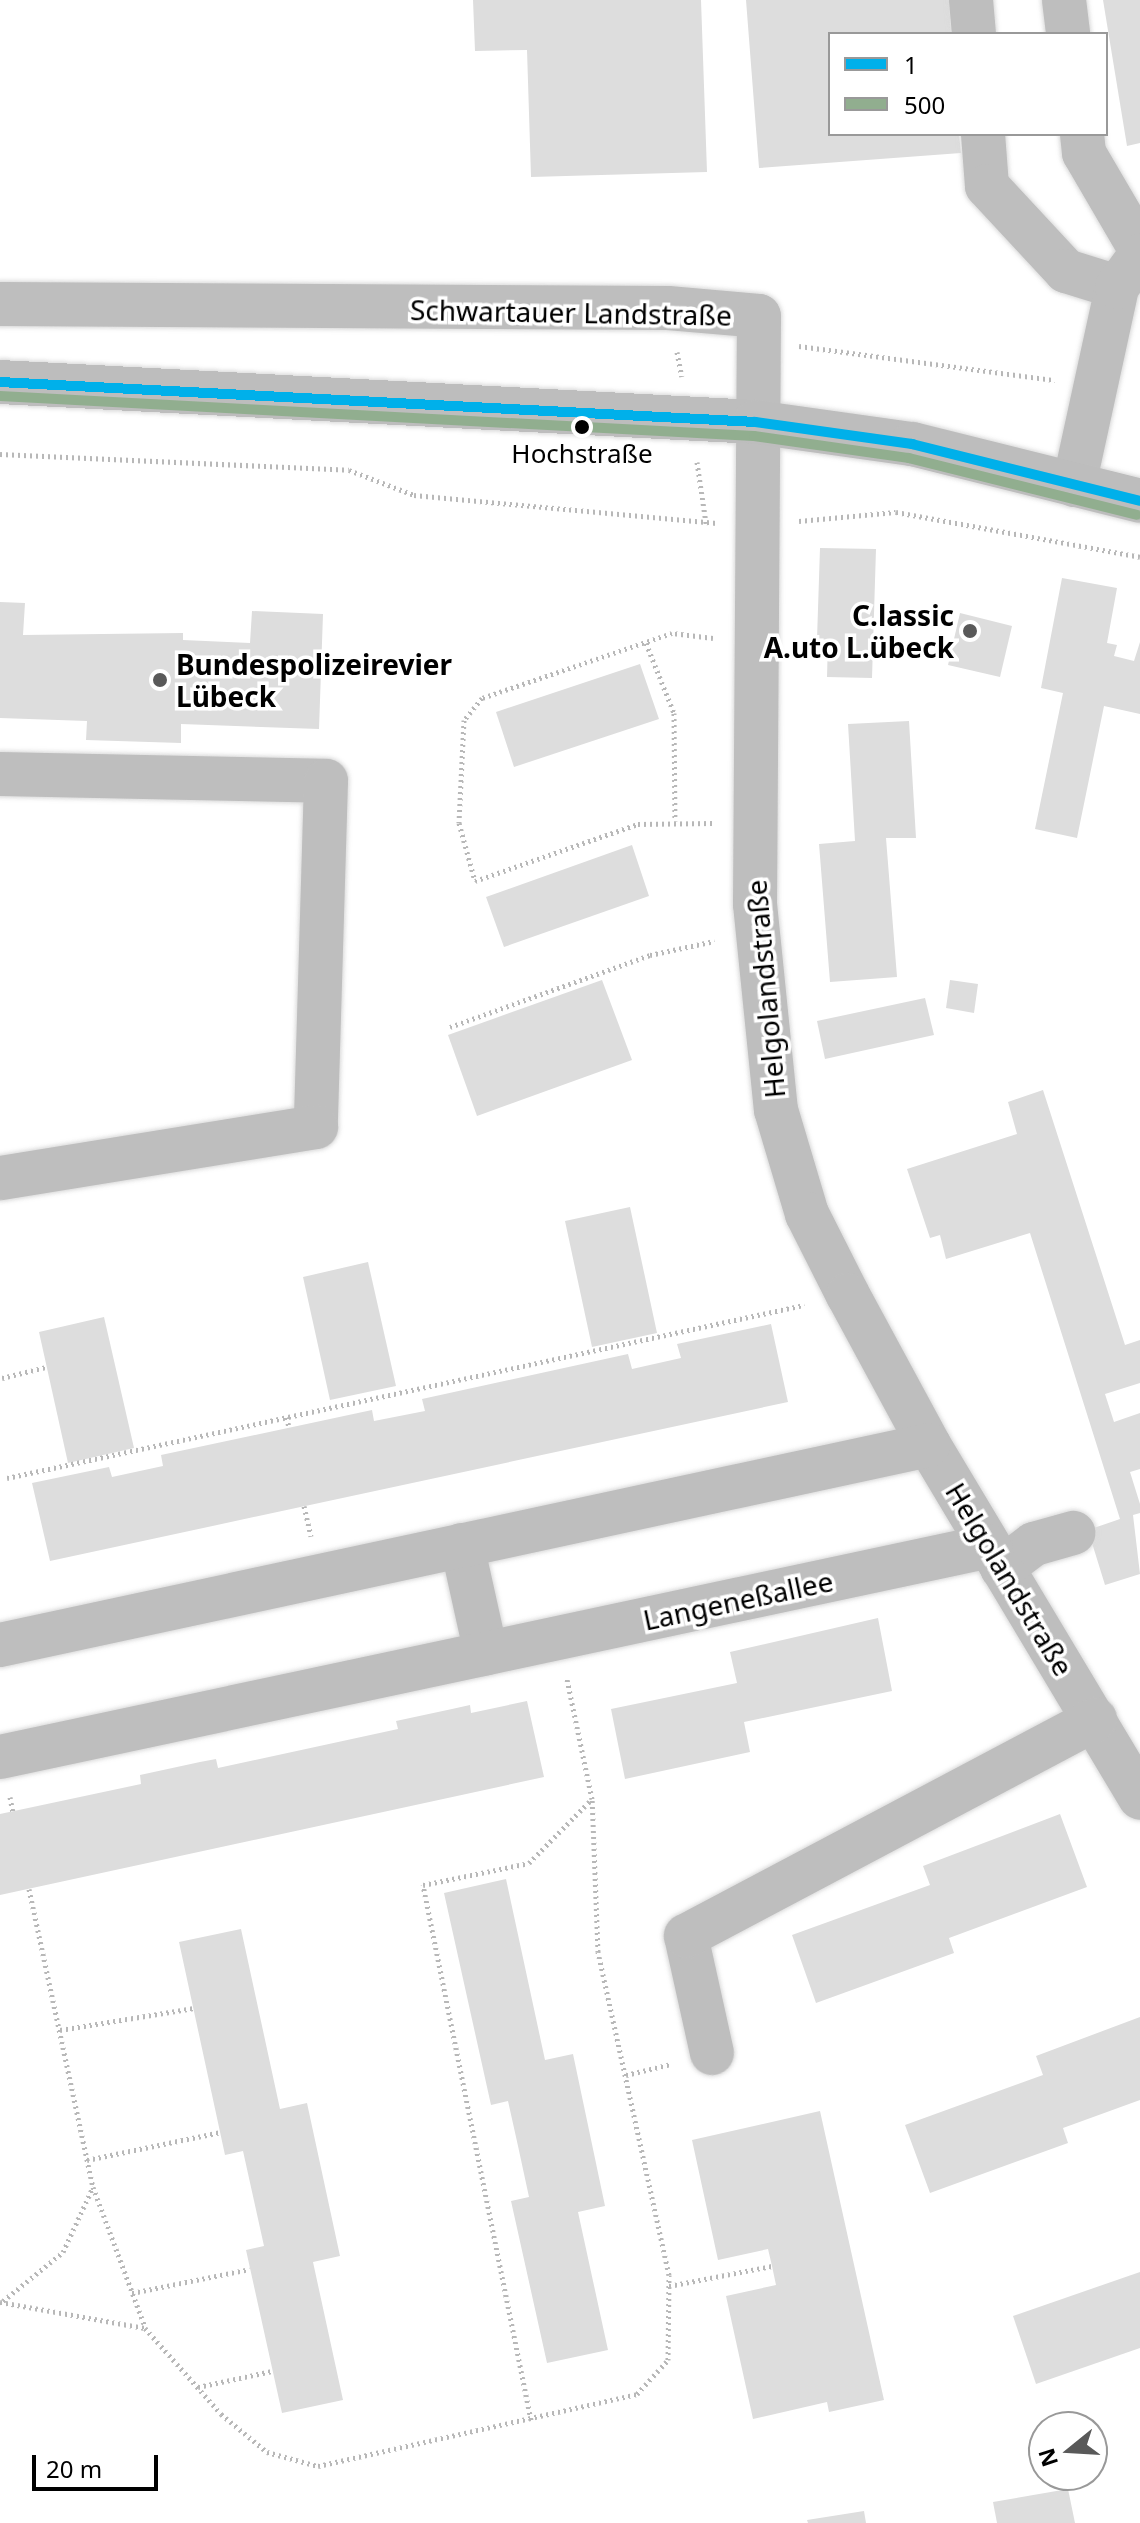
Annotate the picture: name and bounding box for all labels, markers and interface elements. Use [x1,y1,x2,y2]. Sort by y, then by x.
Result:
legend [828,32,1108,136]
text: 1 [904,48,918,81]
text: 500 [904,88,945,121]
street label: Schwartauer Landstraße [410,292,732,332]
marker: Hochstraße [574,419,590,435]
place label: Hochstraße [511,438,653,470]
place label: C.lassic A.uto L.übeck [764,598,954,664]
marker: C.lassic A.uto L.übeck [961,622,979,640]
place label: Bundespolizeirevier Lübeck [176,647,452,713]
marker: Bundespolizeirevier Lübeck [151,671,169,689]
street label: Helgolandstraße [739,878,791,1100]
street label: Helgolandstraße [939,1476,1081,1682]
street label: Langeneßallee [640,1563,836,1637]
north arrow [1028,2411,1108,2491]
scale bar [36,2439,162,2489]
text: N [1030,2445,1064,2471]
text: 20 m [46,2452,102,2485]

